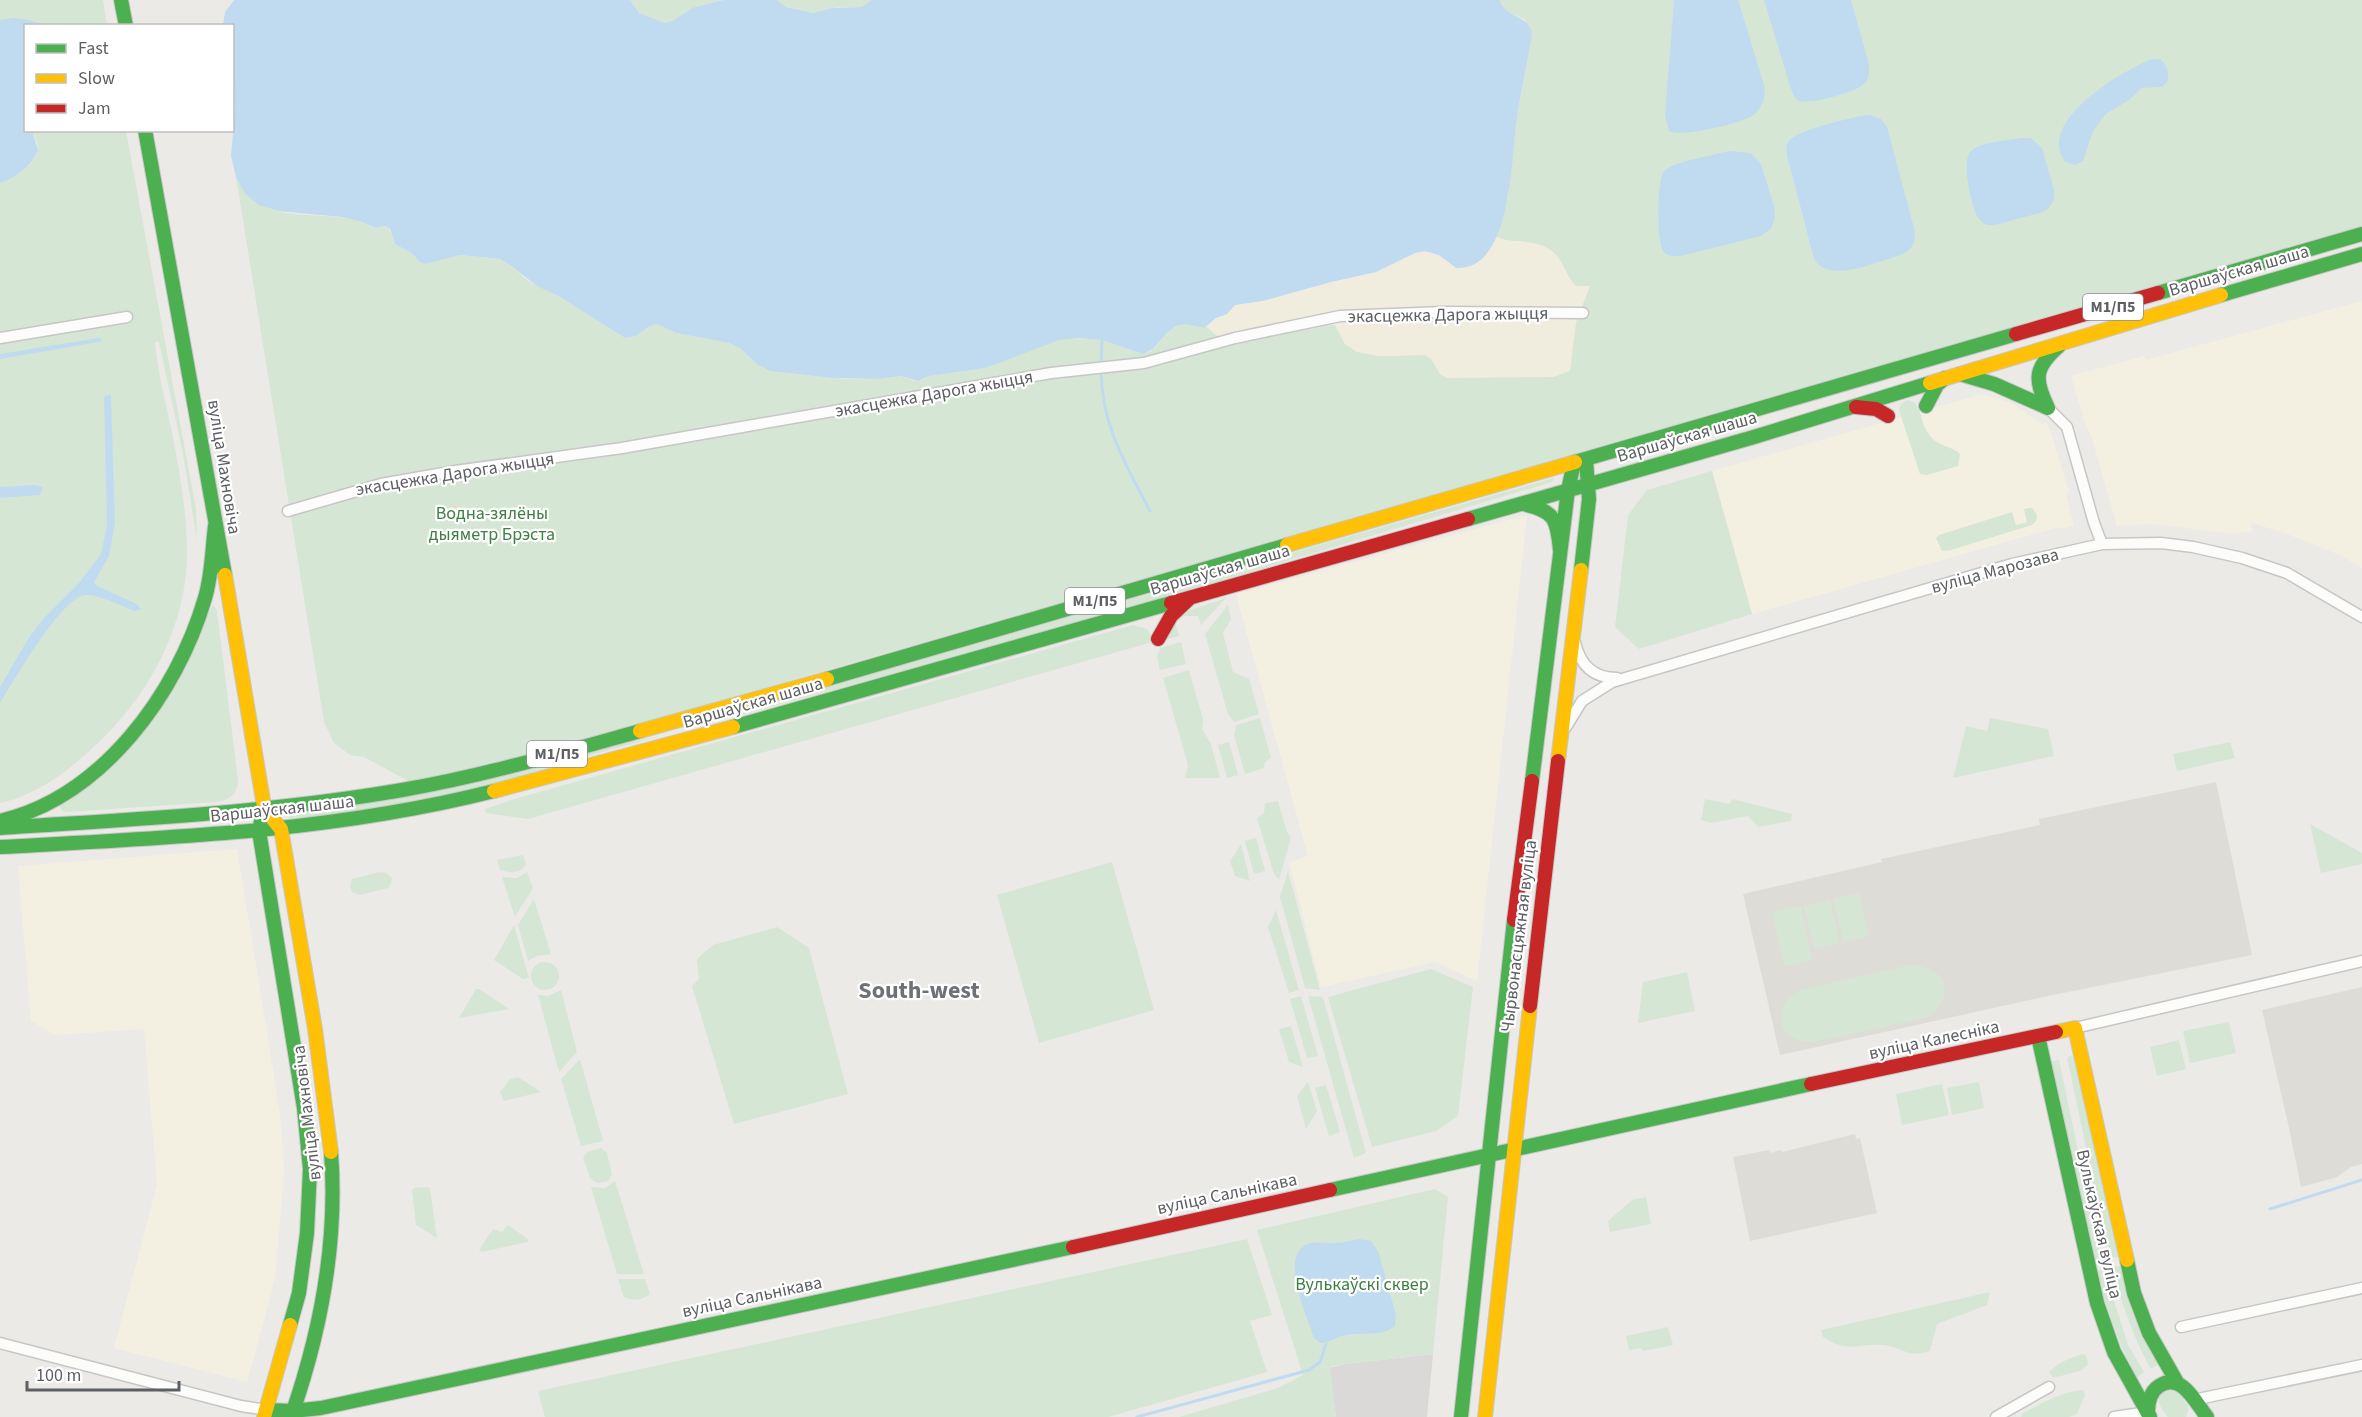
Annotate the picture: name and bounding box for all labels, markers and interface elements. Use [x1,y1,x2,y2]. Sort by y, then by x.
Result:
legend [24,24,234,132]
text: Fast [78,36,109,61]
text: Slow [78,66,115,91]
text: Jam [78,96,111,121]
street label: Варшаўская шаша [2166,239,2312,303]
road number: М1/П5 [2083,294,2143,320]
street label: экасцежка Дарога жыцця [1347,301,1549,329]
street label: экасцежка Дарога жыцця [833,364,1035,424]
street label: вуліца Махновіча [201,398,247,536]
street label: Варшаўская шаша [1614,405,1760,469]
street label: экасцежка Дарога жыцця [354,446,556,502]
park label: Водна-зялёны дыяметр Брэста [429,501,555,547]
street label: Варшаўская шаша [1147,538,1293,602]
street label: вуліца Марозава [1928,542,2062,600]
road number: М1/П5 [1065,588,1125,614]
street label: Варшаўская шаша [680,671,826,735]
road number: М1/П5 [527,741,587,767]
street label: Варшаўская шаша [209,789,355,829]
street label: Чырвонасцяжная вуліца [1495,838,1543,1034]
district label: South-west [858,973,980,1008]
street label: вуліца Калесніка [1867,1014,2001,1066]
street label: вуліца Махновіча [286,1044,328,1182]
street label: Вулькаўская вуліца [2070,1147,2128,1301]
street label: вуліца Сальнікава [1155,1167,1299,1221]
street label: вуліца Сальнікава [680,1270,824,1324]
park label: Вулькаўскі сквер [1295,1272,1429,1297]
scale bar [27,1354,178,1392]
text: 100 m [36,1363,81,1388]

